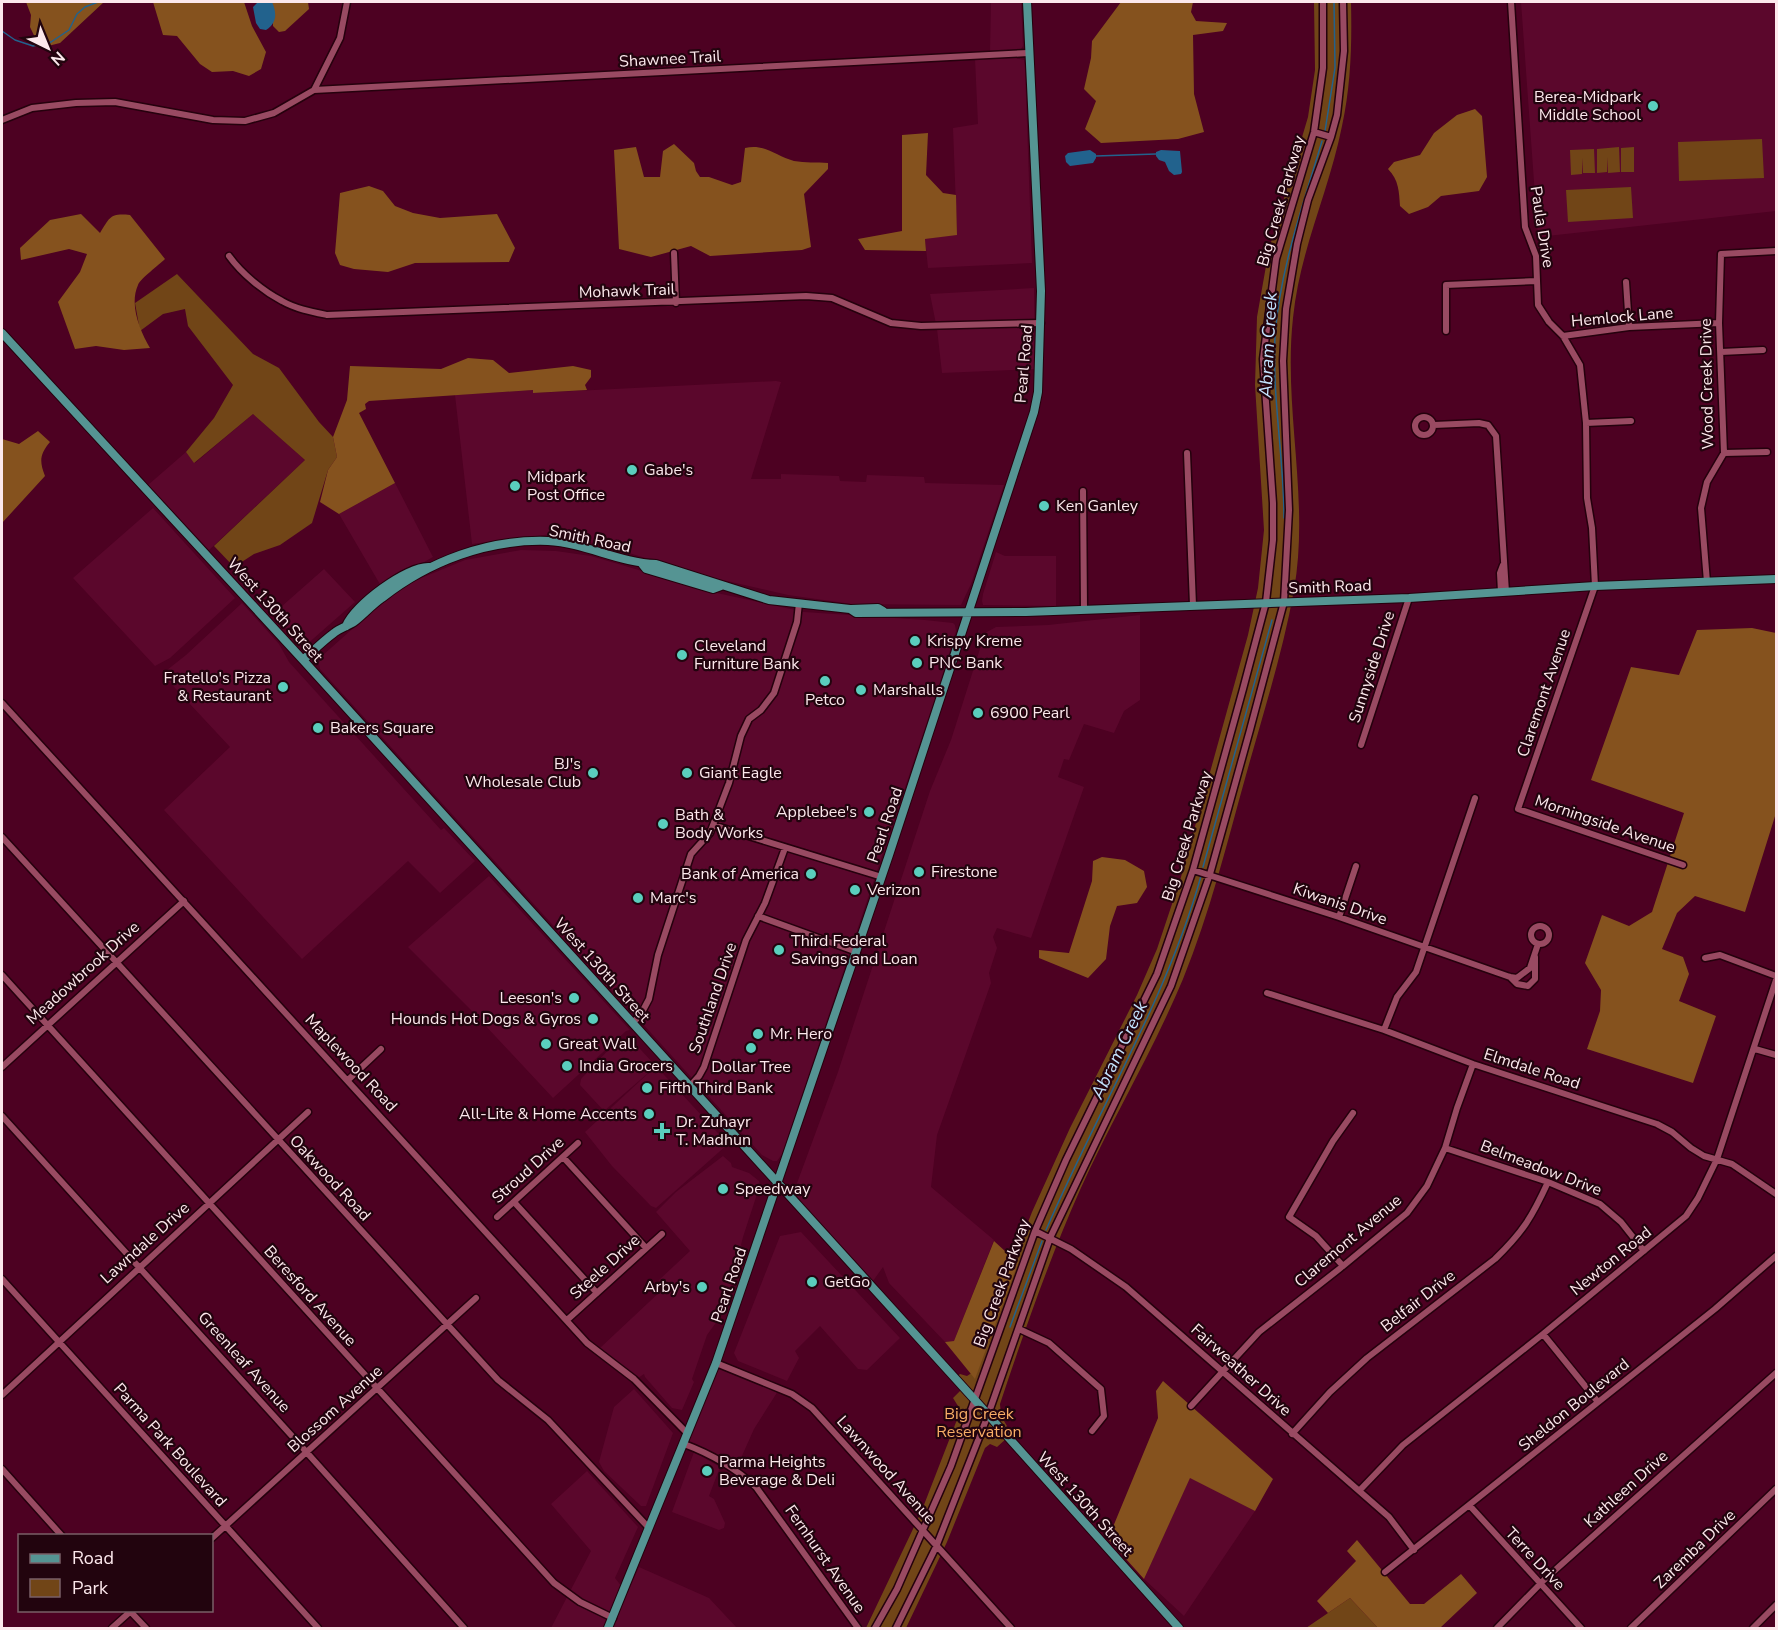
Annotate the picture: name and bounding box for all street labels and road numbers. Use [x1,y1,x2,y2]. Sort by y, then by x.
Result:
street label: Shawnee Trail [618,45,722,73]
street label: Big Creek Parkway [1252,132,1310,269]
street label: Paula Drive [1525,185,1559,269]
street label: Mohawk Trail [578,278,676,304]
street label: Hemlock Lane [1570,302,1674,332]
street label: Wood Creek Drive [1695,318,1719,450]
street label: Pearl Road [1010,324,1038,404]
street label: Smith Road [547,520,633,558]
street label: West 130th Street [222,553,328,667]
street label: Smith Road [1288,575,1372,599]
street label: Sunnyside Drive [1344,608,1400,726]
street label: Claremont Avenue [1512,626,1576,760]
street label: Big Creek Parkway [1157,767,1218,904]
street label: Pearl Road [862,784,908,866]
street label: Morningside Avenue [1532,790,1678,858]
street label: Kiwanis Drive [1290,878,1390,930]
street label: West 130th Street [549,913,655,1027]
street label: Meadowbrook Drive [22,916,144,1030]
street label: Southland Drive [684,940,742,1056]
street label: Maplewood Road [300,1009,402,1117]
street label: Elmdale Road [1481,1043,1583,1095]
street label: Oakwood Road [284,1130,376,1226]
street label: Stroud Drive [487,1132,569,1208]
street label: Belmeadow Drive [1477,1135,1605,1201]
street label: Claremont Avenue [1290,1190,1406,1292]
street label: Lawndale Drive [96,1197,194,1289]
street label: Big Creek Parkway [969,1215,1036,1350]
street label: Newton Road [1566,1221,1656,1301]
street label: Steele Drive [565,1230,645,1304]
street label: Beresford Avenue [259,1241,361,1351]
street label: Pearl Road [706,1244,752,1326]
street label: Belfair Drive [1376,1265,1460,1337]
street label: Greenleaf Avenue [193,1307,295,1417]
street label: Fairweather Drive [1186,1319,1296,1421]
street label: Sheldon Boulevard [1514,1353,1634,1457]
street label: Blossom Avenue [283,1360,387,1458]
street label: Parma Park Boulevard [108,1378,232,1512]
street label: Lawnwood Avenue [831,1411,941,1529]
street label: Kathleen Drive [1579,1445,1673,1533]
street label: West 130th Street [1032,1447,1138,1561]
street label: Fernhurst Avenue [779,1501,871,1617]
street label: Zaremba Drive [1649,1504,1741,1594]
street label: Terre Drive [1500,1523,1570,1595]

